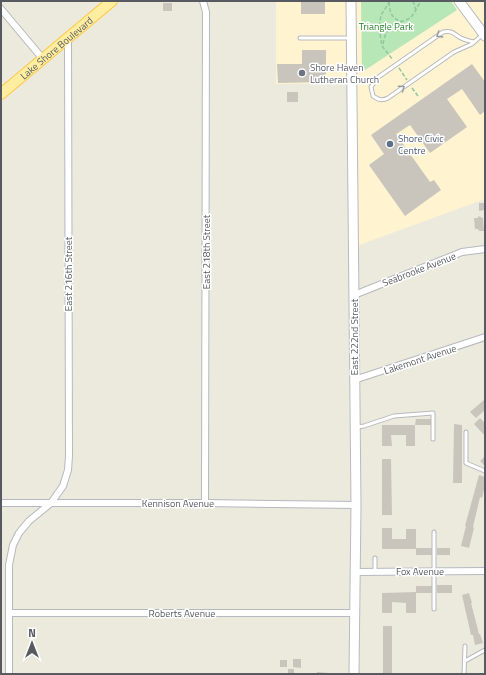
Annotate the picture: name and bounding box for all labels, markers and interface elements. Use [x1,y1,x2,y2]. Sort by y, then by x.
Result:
street label: Lake Shore Boulevard [17,13,96,83]
park label: Triangle Park [359,19,413,34]
one-way arrow [436,31,443,38]
place label: Shore Haven Lutheran Church [310,60,379,87]
marker: Shore Haven Lutheran Church [297,68,307,78]
one-way arrow [398,85,405,93]
place label: Shore Civic Centre [398,131,444,158]
marker: Shore Civic Centre [385,139,395,149]
street label: East 218th Street [199,214,214,289]
street label: East 216th Street [61,236,76,311]
street label: Seabrooke Avenue [380,249,458,290]
street label: East 222nd Street [347,298,362,375]
street label: Lakemont Avenue [382,341,458,378]
street label: Kennison Avenue [142,496,214,511]
street label: Fox Avenue [396,564,444,579]
street label: Roberts Avenue [149,606,215,621]
north arrow [12,623,52,663]
text: N [28,625,36,641]

